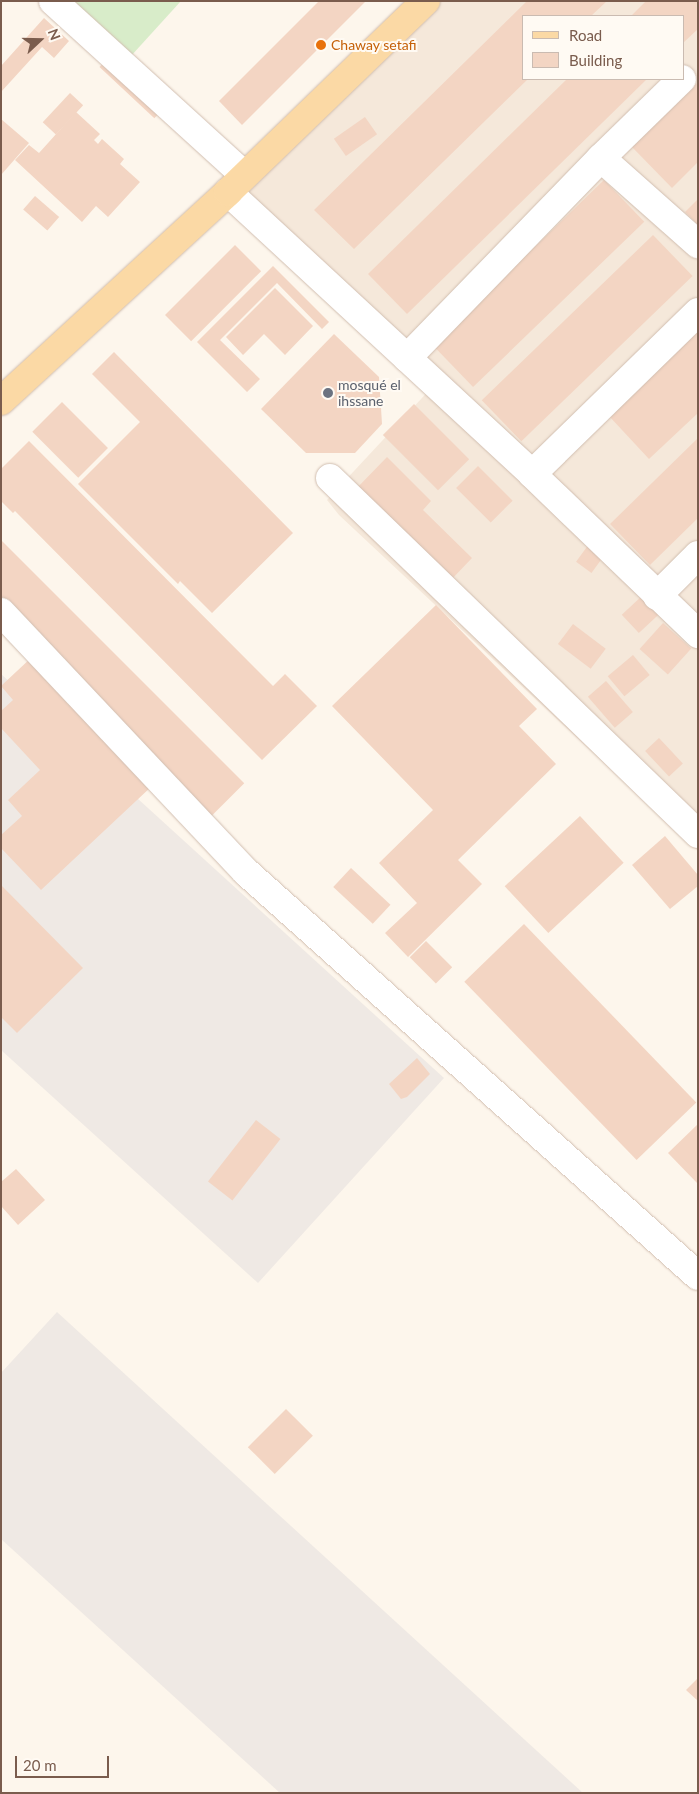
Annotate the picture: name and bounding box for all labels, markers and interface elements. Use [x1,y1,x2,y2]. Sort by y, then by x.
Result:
north arrow [15,15,65,65]
legend [522,15,684,80]
text: N [45,26,64,43]
text: Road [569,26,602,44]
place label: Chaway setafi [331,37,417,53]
marker: Chaway setafi [315,39,327,51]
text: Building [569,51,622,69]
place label: mosqué el ihssane [338,377,401,410]
marker: mosqué el ihssane [322,387,334,399]
scale bar [18,1746,111,1778]
text: 20 m [23,1756,57,1774]

